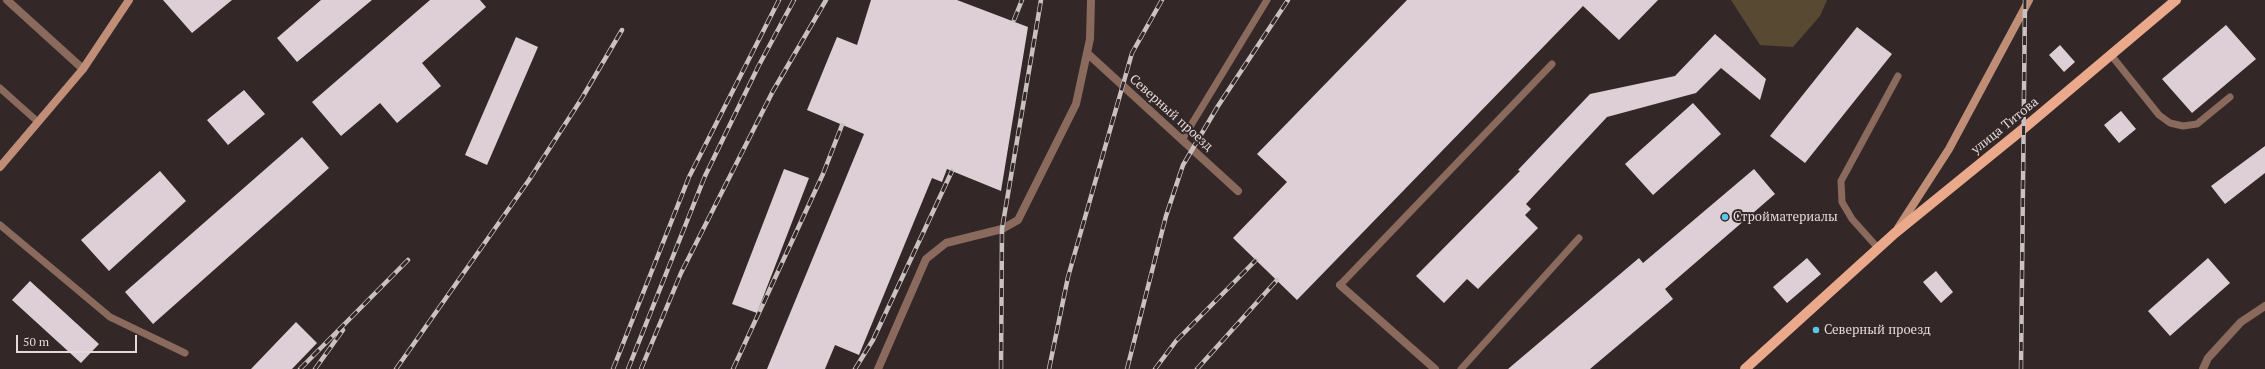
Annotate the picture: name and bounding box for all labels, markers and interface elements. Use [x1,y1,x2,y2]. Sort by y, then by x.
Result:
street label: Северный проезд [1126,71,1216,155]
street label: улица Титова [1968,94,2042,158]
place label: Стройматериалы [1733,209,1838,225]
marker: Стройматериалы [1720,212,1730,222]
place label: Северный проезд [1824,322,1931,338]
marker: Северный проезд [1811,325,1821,335]
scale bar [18,327,139,353]
text: 50 m [23,334,49,349]

